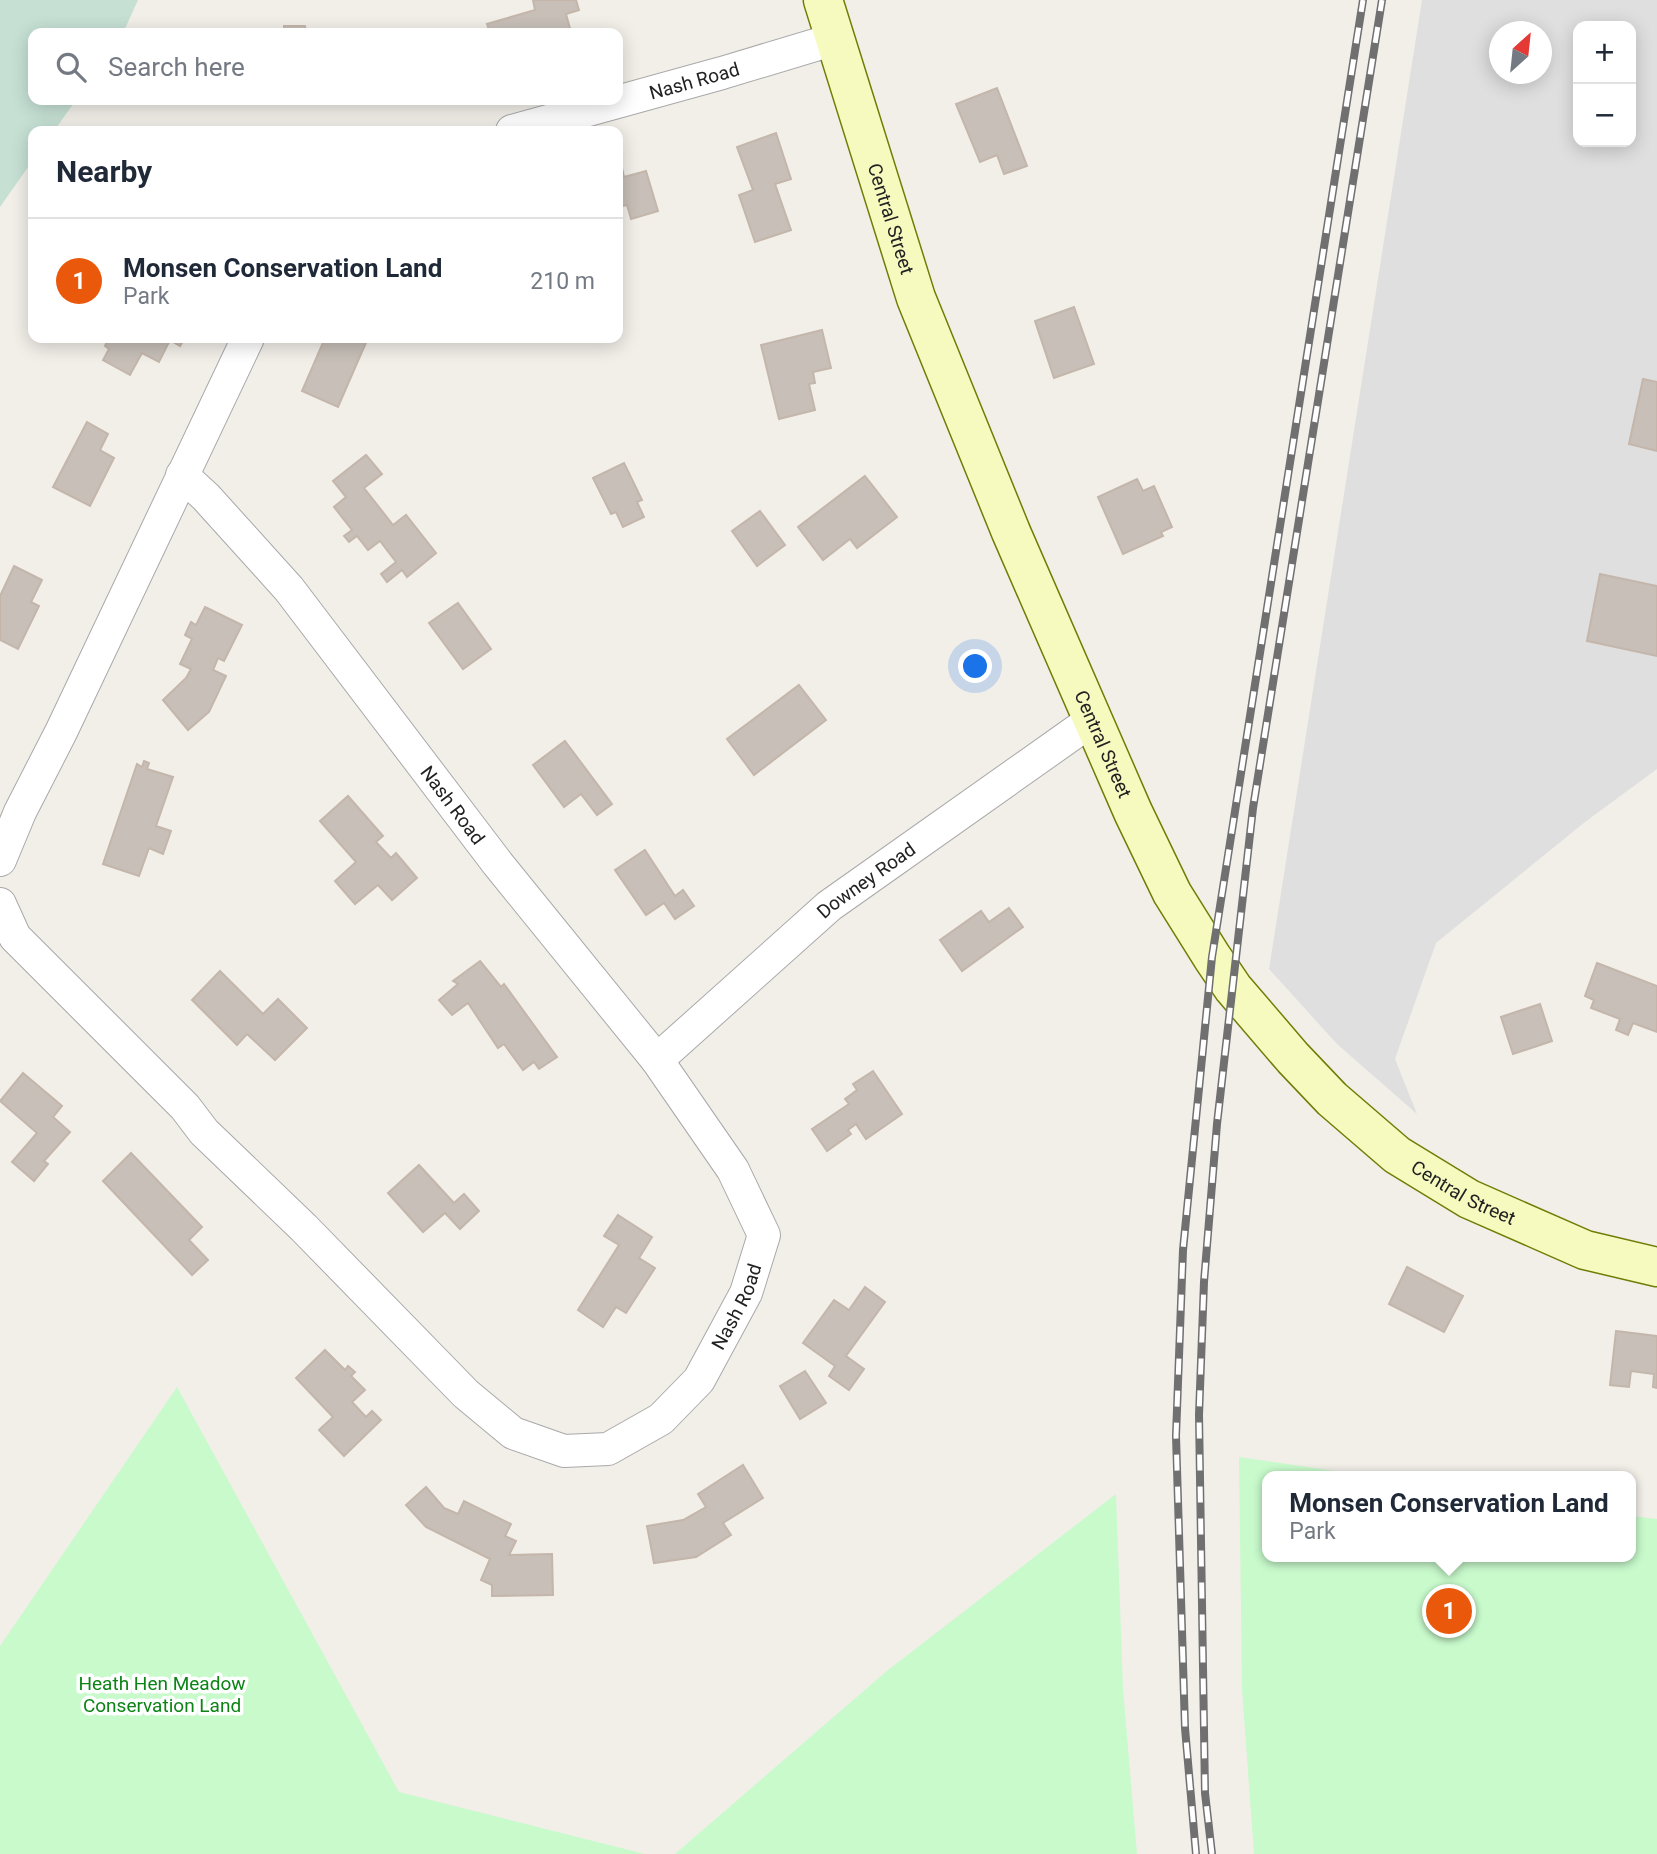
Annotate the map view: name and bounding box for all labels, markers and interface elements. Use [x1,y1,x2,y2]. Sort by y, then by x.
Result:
north arrow [1489,21,1552,84]
map controls [1573,21,1636,147]
button: + [1573,21,1636,84]
search box [28,28,623,105]
icon: search [52,48,90,86]
text: Search here [108,52,245,82]
street label: Nash Road [647,57,742,105]
button: − [1573,84,1636,147]
text: Nearby [56,154,152,189]
street label: Central Street [863,160,919,277]
text: Monsen Conservation Land [123,253,442,283]
text: 1 [72,268,86,295]
text: 210 m [530,268,595,295]
text: Park [123,283,169,310]
your location [958,649,992,683]
street label: Central Street [1069,687,1136,802]
street label: Nash Road [416,761,490,849]
street label: Downey Road [812,838,920,923]
street label: Central Street [1407,1155,1519,1230]
street label: Nash Road [707,1261,766,1354]
popup [1262,1471,1636,1562]
text: Monsen Conservation Land [1289,1488,1609,1518]
text: Park [1289,1518,1336,1545]
pin: 1 [1426,1585,1472,1637]
park label: Heath Hen Meadow Conservation Land [78,1672,246,1717]

